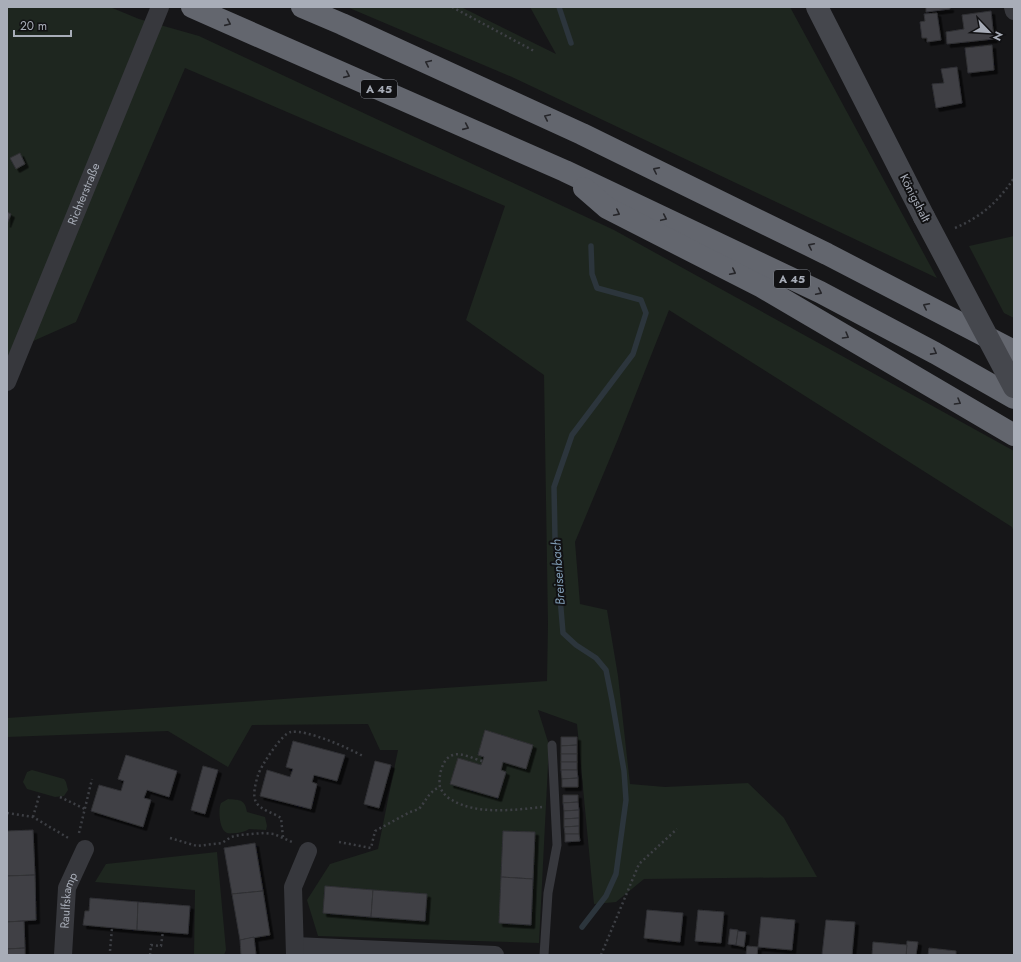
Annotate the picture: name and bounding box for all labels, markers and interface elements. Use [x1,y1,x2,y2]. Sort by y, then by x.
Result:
scale bar [14,12,71,38]
north arrow [969,12,1009,52]
text: 20 m [20,17,47,35]
one-way arrow [224,18,231,26]
text: N [989,29,1007,44]
one-way arrow [425,60,433,68]
one-way arrow [342,70,350,78]
road number: A 45 [361,80,397,98]
one-way arrow [543,114,550,122]
one-way arrow [461,122,469,130]
street label: Richterstraße [63,160,104,228]
one-way arrow [653,167,661,175]
street label: Königshalt [895,171,935,225]
one-way arrow [613,208,620,216]
one-way arrow [659,213,667,221]
one-way arrow [807,243,815,251]
one-way arrow [728,267,736,275]
road number: A 45 [774,270,810,288]
one-way arrow [815,287,822,294]
one-way arrow [923,303,930,310]
one-way arrow [842,332,849,339]
one-way arrow [930,348,937,355]
one-way arrow [954,397,961,405]
water label: Breisenbach [546,538,570,606]
street label: Raulfskamp [56,869,82,929]

